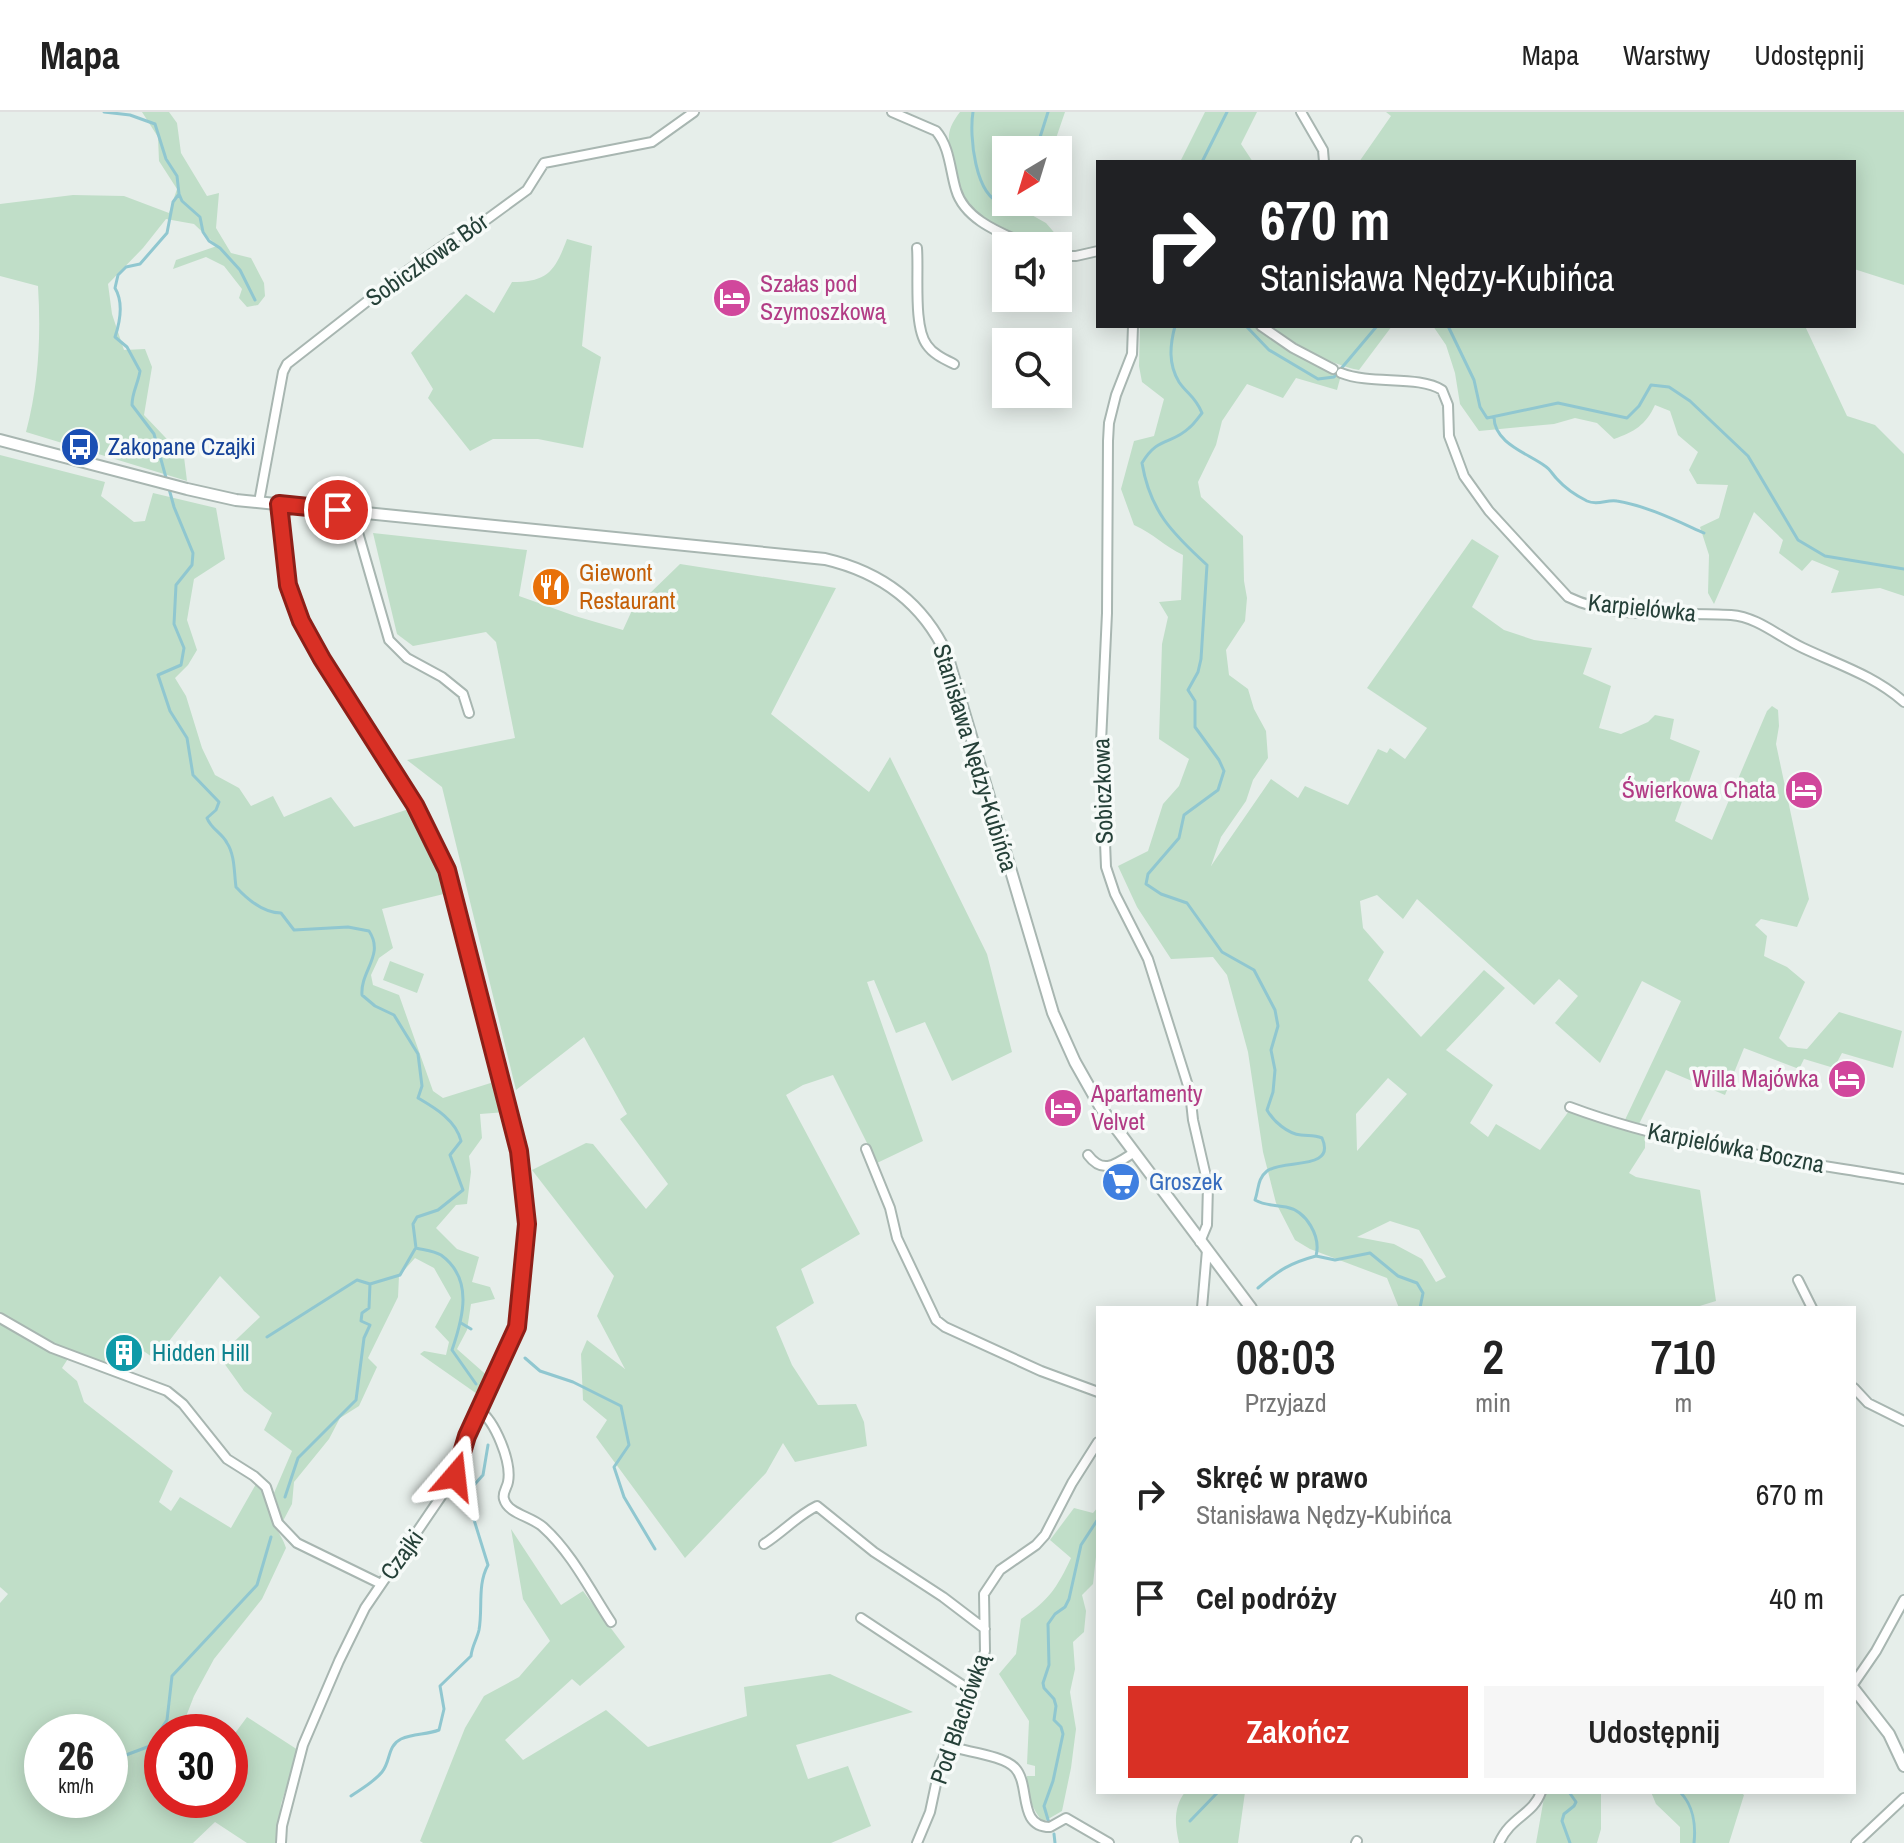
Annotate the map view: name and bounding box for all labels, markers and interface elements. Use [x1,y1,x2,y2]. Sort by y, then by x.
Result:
text: Mapa [40,30,120,81]
text: Mapa [1522,36,1579,74]
text: Warstwy [1623,36,1710,74]
text: Udostępnij [1754,36,1864,74]
north arrow [992,136,1072,216]
map controls [992,136,1072,408]
text: 670 m [1260,182,1390,257]
icon: right [1128,192,1232,296]
street label: Sobiczkowa Bór [359,205,494,313]
button: sound [992,232,1072,312]
text: Stanisława Nędzy-Kubińca [1260,254,1614,302]
place label: Szałas pod Szymoszkową [760,267,887,327]
hotel icon: Szałas pod Szymoszkową [711,277,753,319]
button: search [992,328,1072,408]
bus stop icon: Zakopane Czajki [59,426,101,468]
place label: Zakopane Czajki [108,430,256,462]
pin [304,476,372,544]
icon: arrive [316,488,360,532]
place label: Giewont Restaurant [579,556,676,616]
restaurant icon: Giewont Restaurant [530,566,572,608]
street label: Karpielówka [1587,585,1698,629]
street label: Stanisława Nędzy-Kubińca [926,640,1026,875]
street label: Sobiczkowa [1084,737,1120,845]
hotel icon: Świerkowa Chata [1783,769,1825,811]
place label: Świerkowa Chata [1622,773,1776,805]
hotel icon: Willa Majówka [1826,1058,1868,1100]
place label: Willa Majówka [1692,1062,1819,1094]
place label: Apartamenty Velvet [1090,1077,1203,1137]
hotel icon: Apartamenty Velvet [1042,1087,1084,1129]
street label: Karpielówka Boczna [1645,1114,1827,1180]
supermarket icon: Groszek [1100,1161,1142,1203]
place label: Groszek [1149,1165,1222,1197]
text: 08:03 [1236,1324,1336,1389]
text: 2 [1482,1324,1504,1389]
text: 710 [1651,1324,1716,1389]
building icon: Hidden Hill [103,1332,145,1374]
place label: Hidden Hill [152,1336,249,1368]
text: Przyjazd [1245,1385,1327,1420]
text: min [1475,1385,1511,1420]
text: m [1675,1385,1692,1420]
position arrow [413,1434,497,1518]
text: Skręć w prawo [1196,1457,1368,1497]
icon: right [1128,1472,1172,1516]
text: 670 m [1756,1474,1824,1514]
text: Stanisława Nędzy-Kubińca [1196,1497,1452,1532]
street label: Czajki [372,1523,430,1586]
icon: arrive [1128,1576,1172,1620]
text: Cel podróży [1196,1578,1337,1618]
text: 40 m [1769,1578,1824,1618]
street label: Pod Blachówką [922,1648,997,1788]
button: Zakończ [1128,1686,1468,1778]
button: Udostępnij [1484,1686,1824,1778]
speed limit sign: 30 [144,1714,248,1818]
text: 26 [58,1729,94,1782]
text: km/h [58,1772,94,1799]

